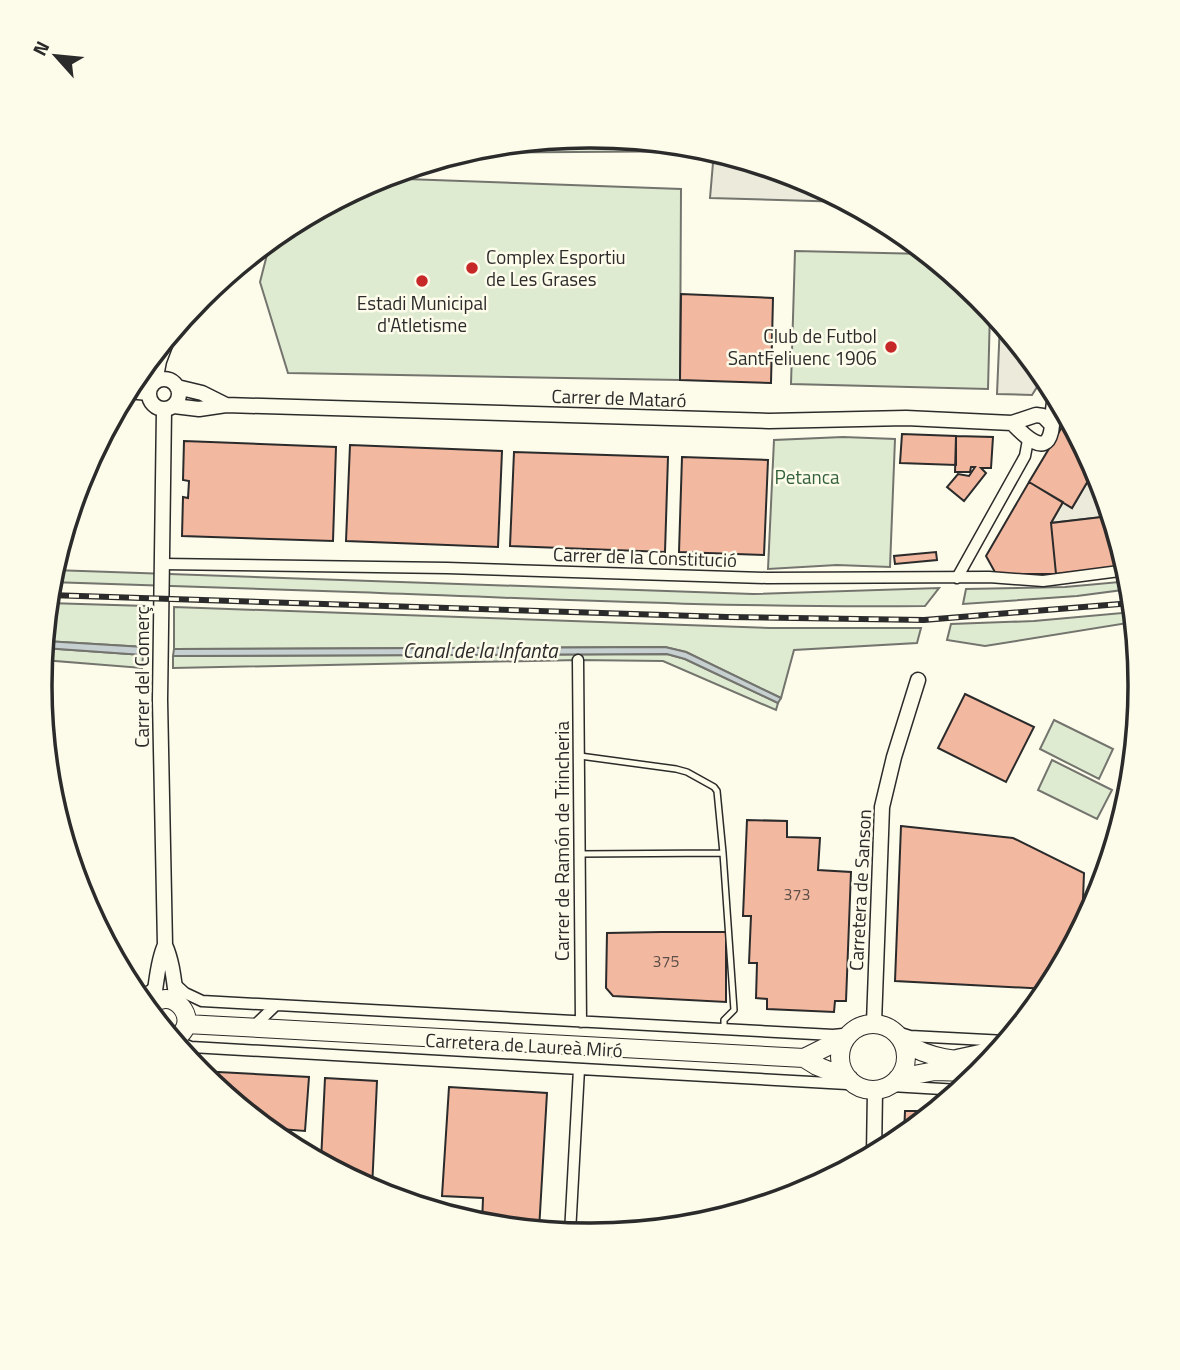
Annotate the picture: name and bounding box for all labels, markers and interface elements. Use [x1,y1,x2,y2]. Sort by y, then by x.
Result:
north arrow [21,21,91,91]
text: N [24,36,56,61]
place label: Complex Esportiu de Les Grases [486,242,626,293]
marker: Complex Esportiu de Les Grases [464,260,480,276]
marker: Estadi Municipal d'Atletisme [414,273,430,289]
place label: Estadi Municipal d'Atletisme [357,288,487,339]
place label: Club de Futbol SantFeliuenc 1906 [728,321,877,372]
marker: Club de Futbol SantFeliuenc 1906 [883,339,899,355]
street label: Carrer de Mataró [551,381,687,414]
park label: Petanca [775,462,840,491]
street label: Carrer de la Constitució [552,539,738,574]
street label: Carrer del Comerç [127,606,156,748]
water label: Canal de la Infanta [402,634,559,666]
street label: Carrer de Ramón de Trincheria [547,721,576,961]
street label: Carretera de Sanson [841,808,878,972]
house number: 373 [784,882,810,906]
house number: 375 [653,949,679,973]
street label: Carretera de Laureà Miró [425,1025,623,1064]

